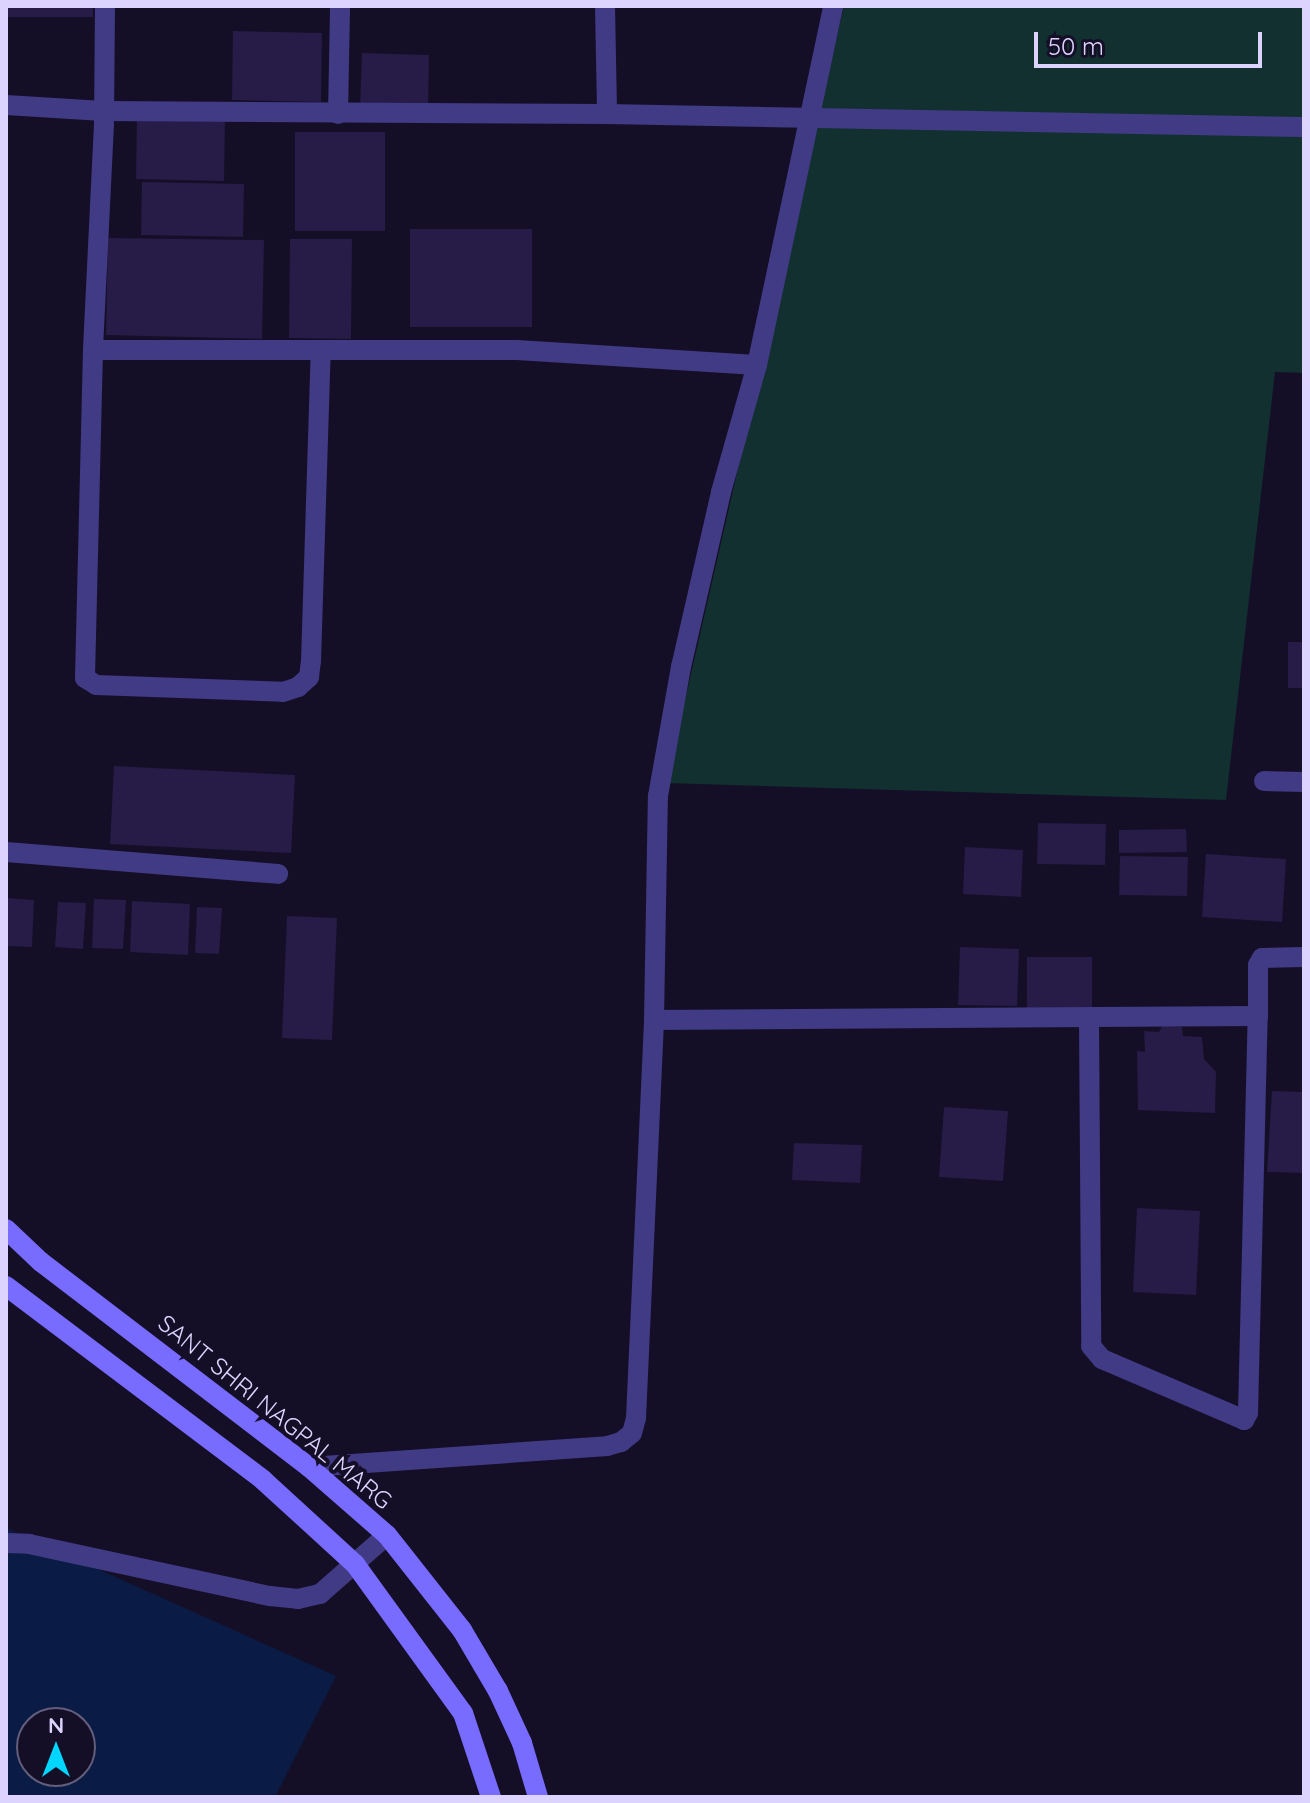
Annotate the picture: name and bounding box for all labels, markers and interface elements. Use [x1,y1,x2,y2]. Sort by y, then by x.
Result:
scale bar [1038,16,1266,66]
text: 50 m [1048,31,1104,61]
street label: SANT SHRI NAGPAL MARG [152,1309,398,1515]
north arrow [16,1707,96,1787]
text: N [48,1711,64,1739]

